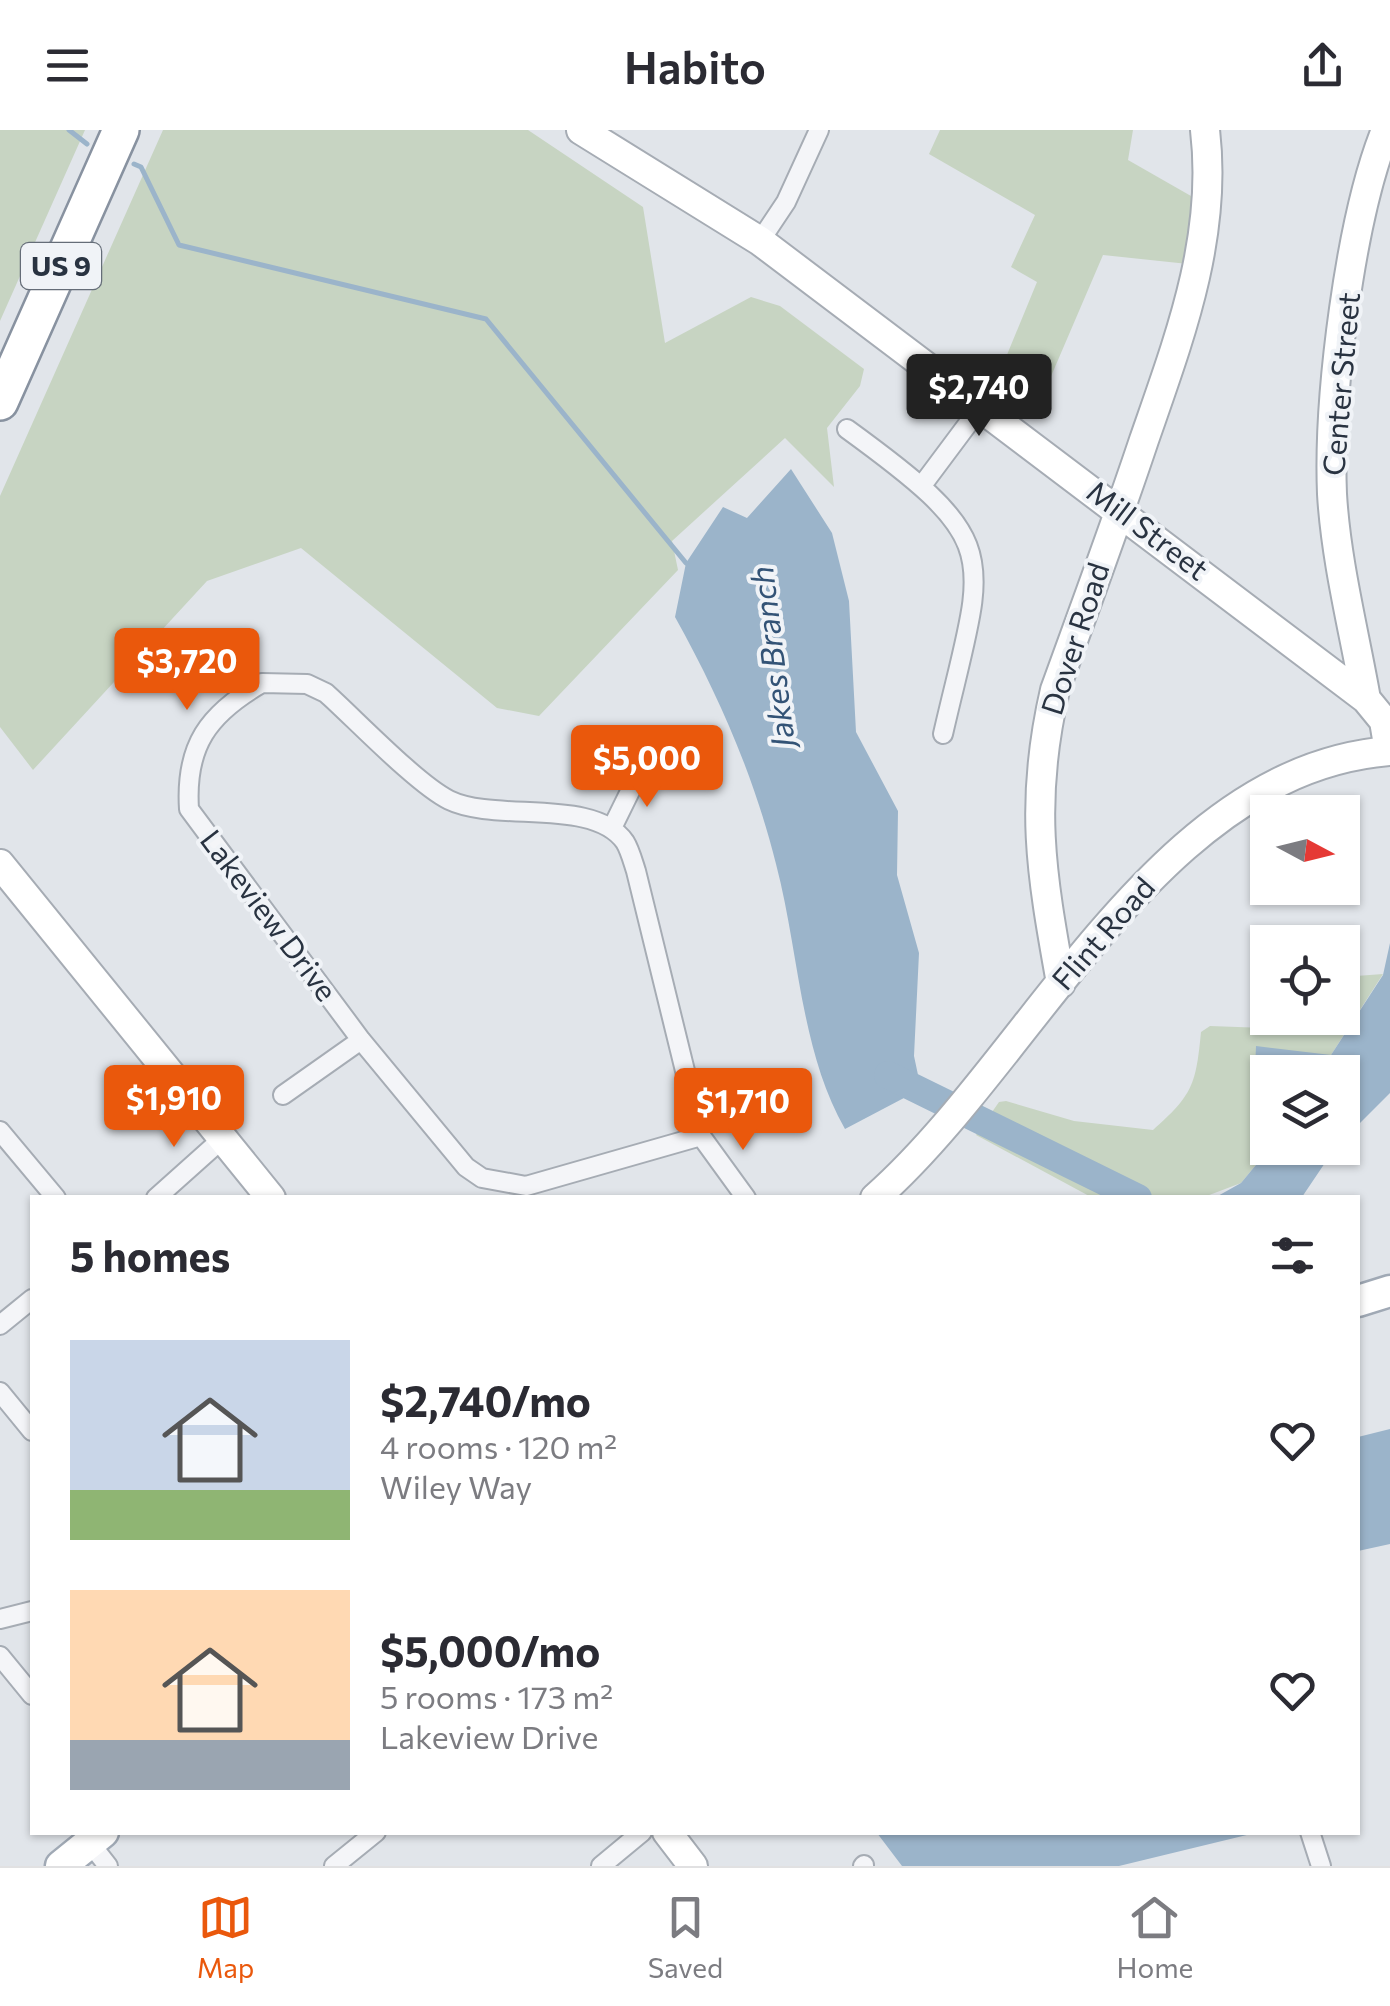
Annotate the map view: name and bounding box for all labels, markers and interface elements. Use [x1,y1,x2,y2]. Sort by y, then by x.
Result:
icon: menu [40,38,95,93]
text: Habito [624,38,766,93]
icon: share [1295,38,1350,93]
road number: US 9 [21,243,101,289]
street label: Center Street [1313,291,1366,477]
pin: $2,740 [898,354,1060,439]
text: $2,740 [929,366,1029,406]
street label: Mill Street [1081,471,1216,587]
street label: Dover Road [1032,557,1116,719]
water label: Jakes Branch [740,564,802,753]
pin: $3,720 [106,628,268,713]
text: $3,720 [136,640,238,680]
pin: $5,000 [566,725,728,810]
text: $5,000 [593,737,701,777]
north arrow [1250,795,1360,905]
map controls [1250,795,1360,1165]
street label: Lakeview Drive [194,822,346,1007]
street label: Flint Road [1043,868,1161,997]
button: locate [1250,925,1360,1035]
button: layers [1250,1055,1360,1165]
pin: $1,910 [93,1065,255,1150]
pin: $1,710 [662,1068,824,1153]
text: $1,910 [126,1077,222,1117]
text: $1,710 [696,1080,790,1120]
icon: filters [1265,1228,1320,1283]
text: 5 homes [70,1229,230,1281]
text: $2,740/mo [380,1374,591,1426]
icon: home [150,1380,270,1500]
icon: heart [1265,1413,1320,1468]
text: 4 rooms · 120 m² [380,1426,617,1466]
text: Wiley Way [380,1466,532,1506]
text: $5,000/mo [380,1624,600,1676]
icon: home [150,1630,270,1750]
icon: heart [1265,1663,1320,1718]
text: 5 rooms · 173 m² [380,1676,613,1716]
text: Lakeview Drive [380,1716,598,1756]
tab: Map [197,1890,254,1984]
tab: Saved [648,1890,723,1984]
tab: Home [1116,1890,1193,1984]

